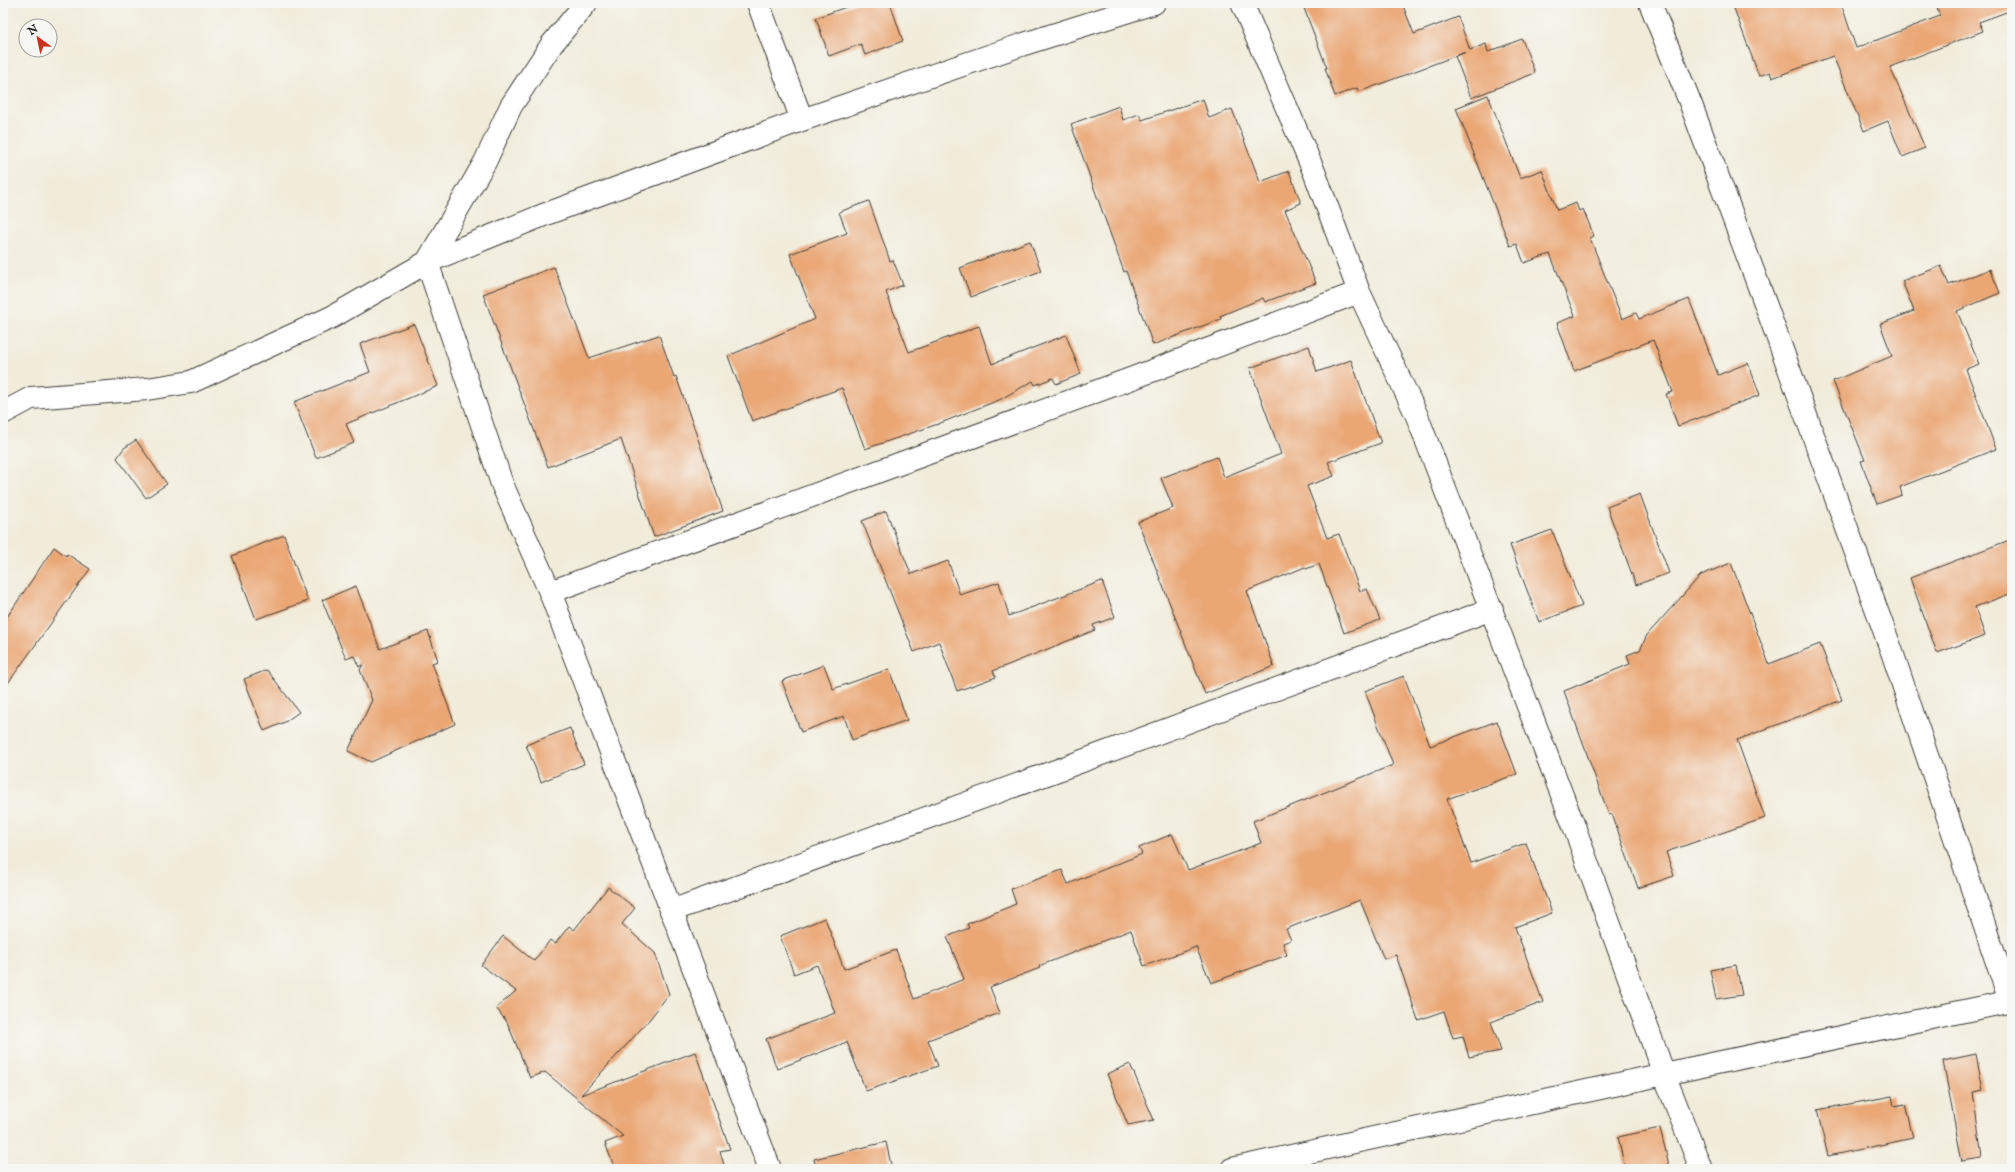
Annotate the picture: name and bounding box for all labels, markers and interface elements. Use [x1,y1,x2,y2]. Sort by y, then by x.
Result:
north arrow [18,18,58,58]
text: N [24,22,41,39]

